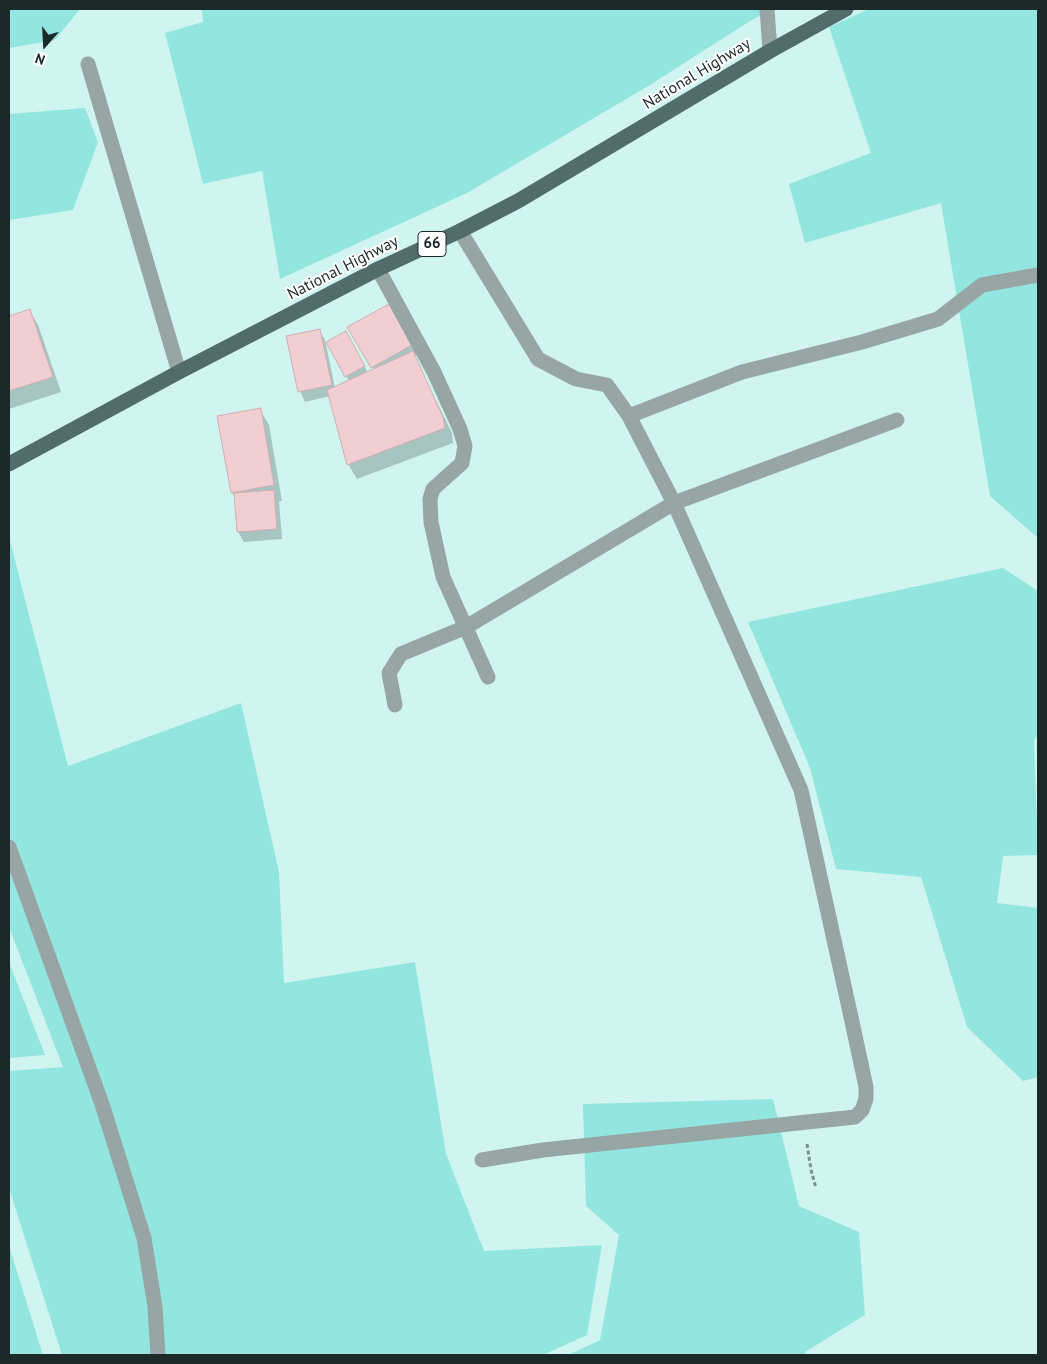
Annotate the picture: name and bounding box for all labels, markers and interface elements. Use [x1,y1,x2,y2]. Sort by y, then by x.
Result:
north arrow [20,20,70,70]
street label: National Highway [640,34,754,114]
text: N [33,49,47,69]
street label: National Highway [284,232,402,304]
road number: 66 [418,232,446,256]

